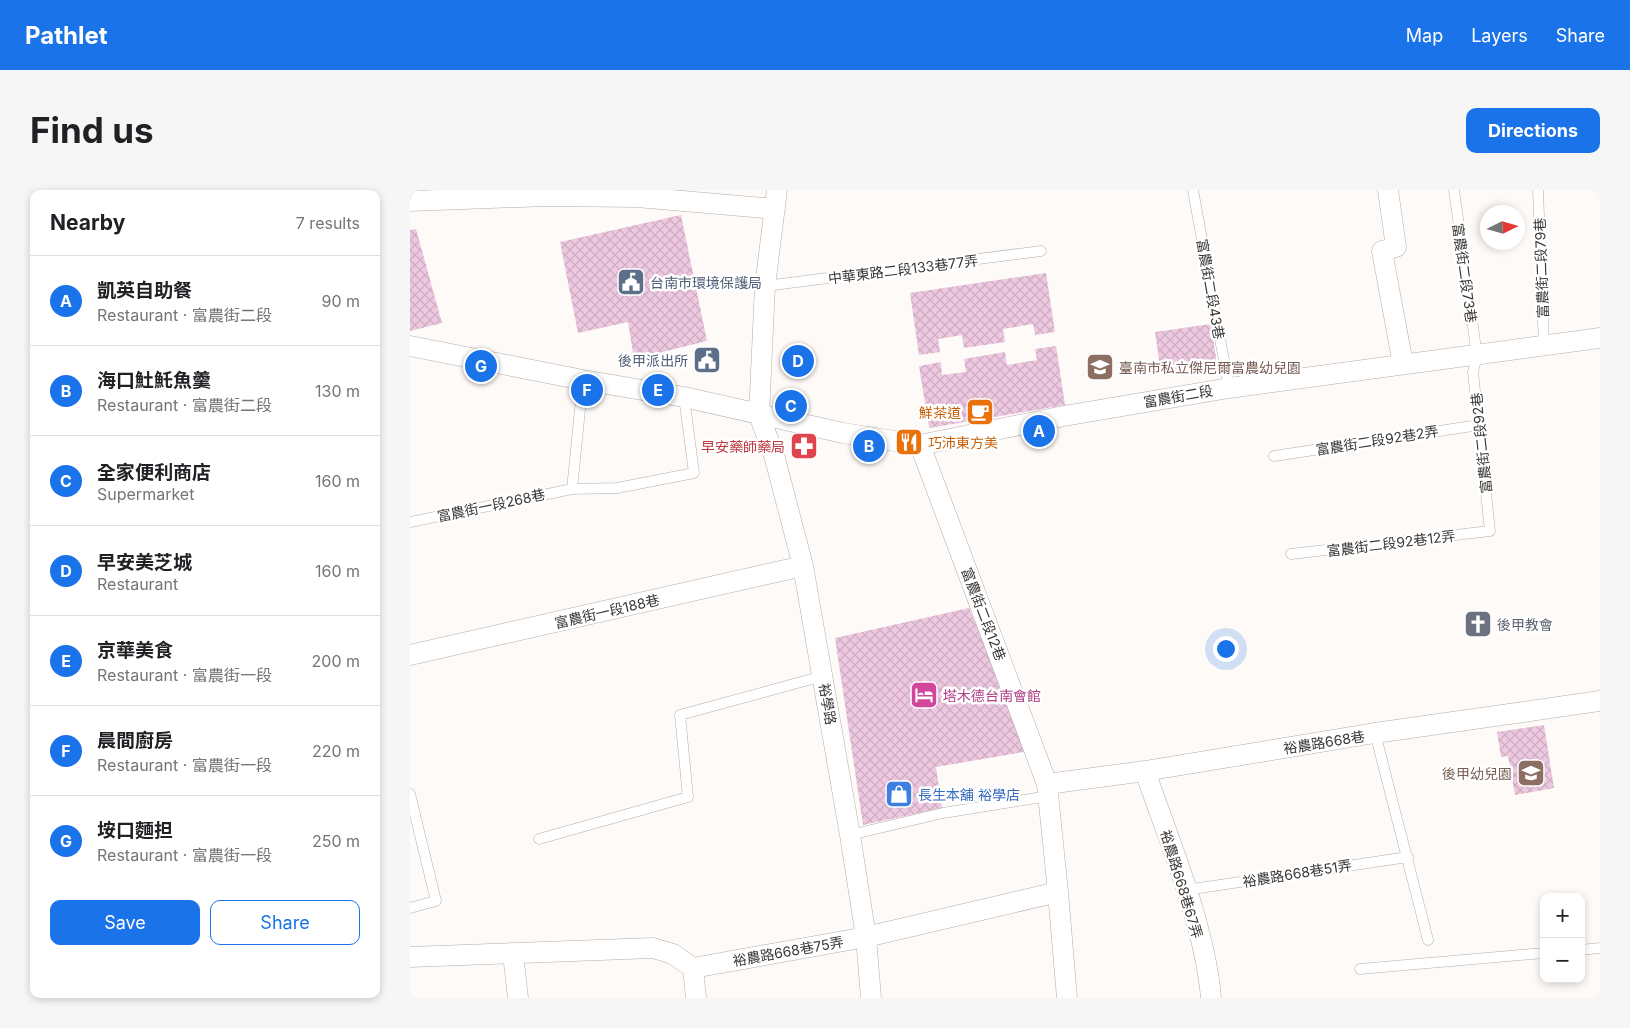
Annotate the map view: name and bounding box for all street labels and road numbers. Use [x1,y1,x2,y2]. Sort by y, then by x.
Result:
street label: 富農街二段79巷 [1531,217,1551,319]
street label: 富農街二段73巷 [1450,222,1480,324]
street label: 富農街二段43巷 [1194,237,1228,341]
street label: 中華東路二段133巷77弄 [827,251,979,287]
street label: 富農街二段 [1142,382,1214,410]
street label: 富農街二段92巷 [1467,392,1495,494]
street label: 富農街二段92巷2弄 [1315,422,1439,458]
street label: 富農街一段268巷 [435,485,547,525]
street label: 富農街二段92巷12弄 [1326,527,1456,559]
street label: 富農街二段12巷 [958,565,1010,663]
street label: 富農街一段188巷 [553,591,661,631]
street label: 裕學路 [816,682,840,726]
street label: 裕農路668巷 [1282,727,1366,757]
street label: 裕農路668巷67弄 [1157,828,1207,940]
street label: 裕農路668巷51弄 [1241,856,1353,890]
street label: 裕農路668巷75弄 [731,933,845,969]

